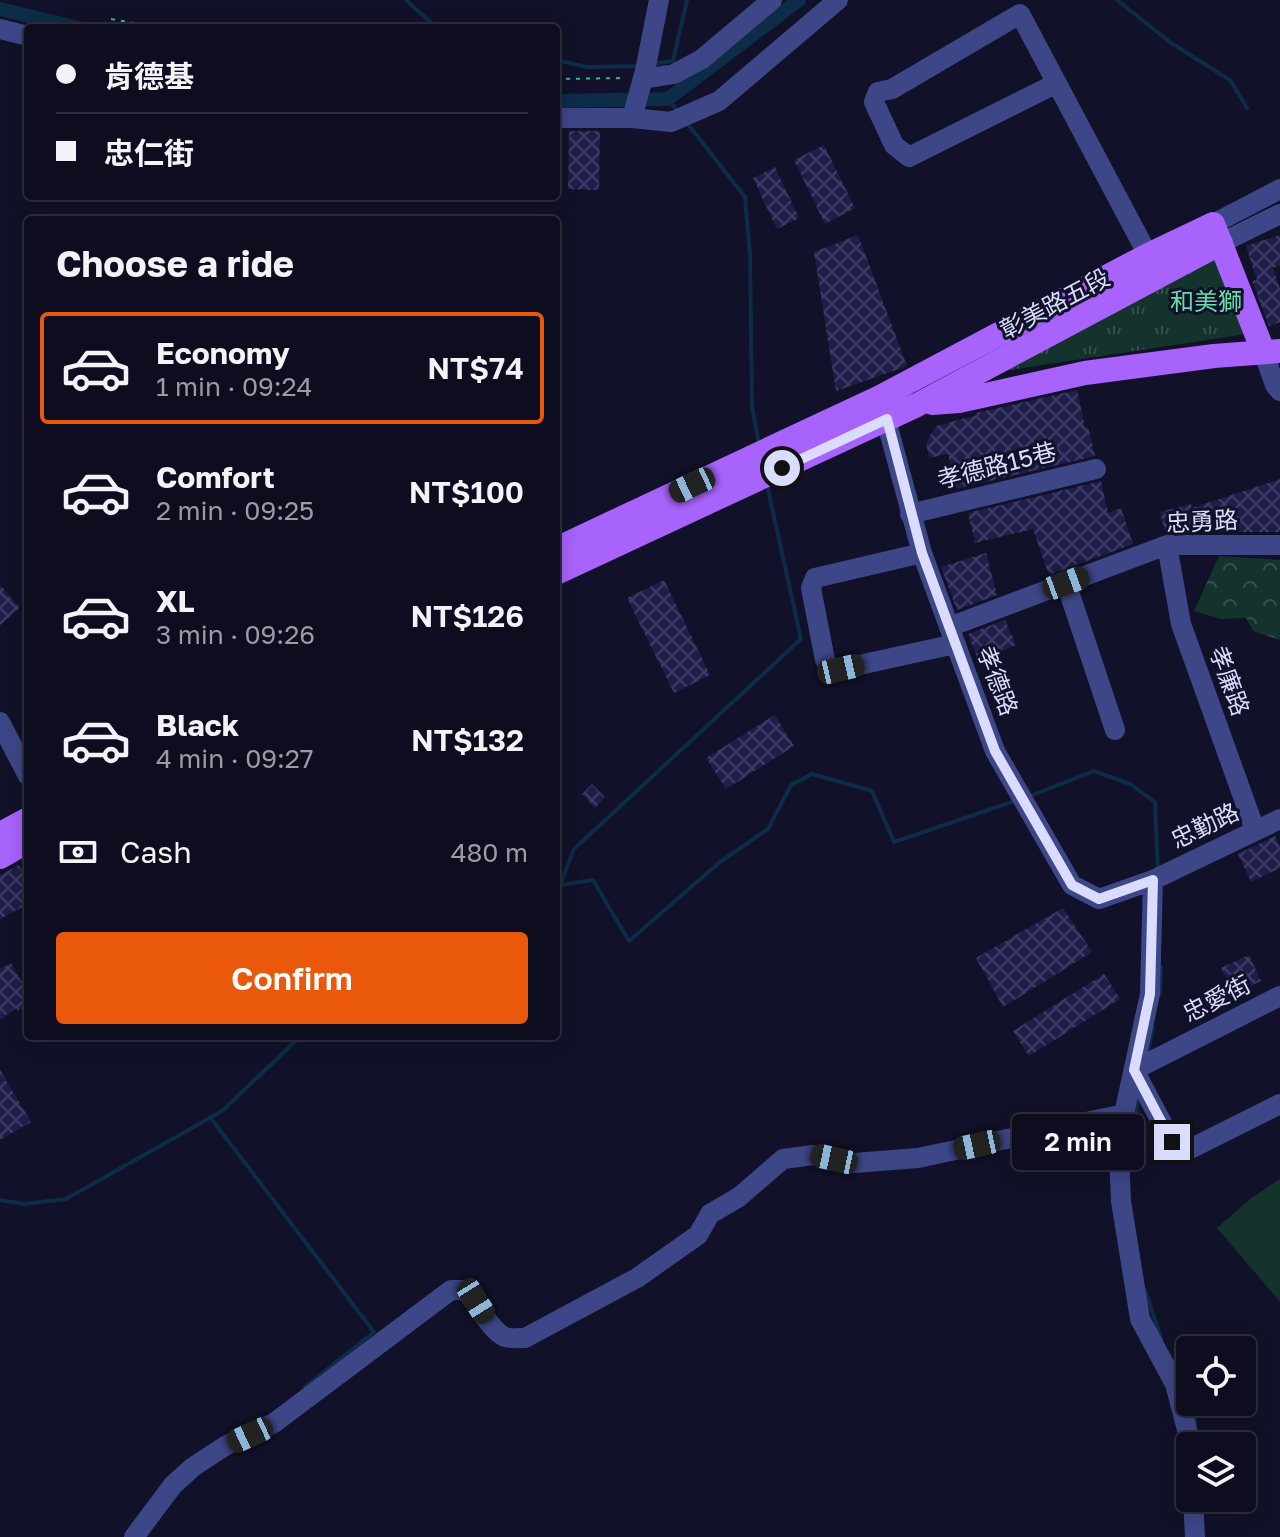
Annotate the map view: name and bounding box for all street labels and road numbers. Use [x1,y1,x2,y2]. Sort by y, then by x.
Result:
street label: 彰美路五段 [995,262,1114,344]
street label: 孝德路15巷 [934,436,1059,493]
street label: 忠勇路 [1165,504,1239,537]
street label: 孝德路 [972,642,1025,719]
street label: 孝廉路 [1204,642,1256,719]
street label: 忠勤路 [1166,796,1243,853]
street label: 忠愛街 [1178,968,1255,1027]

